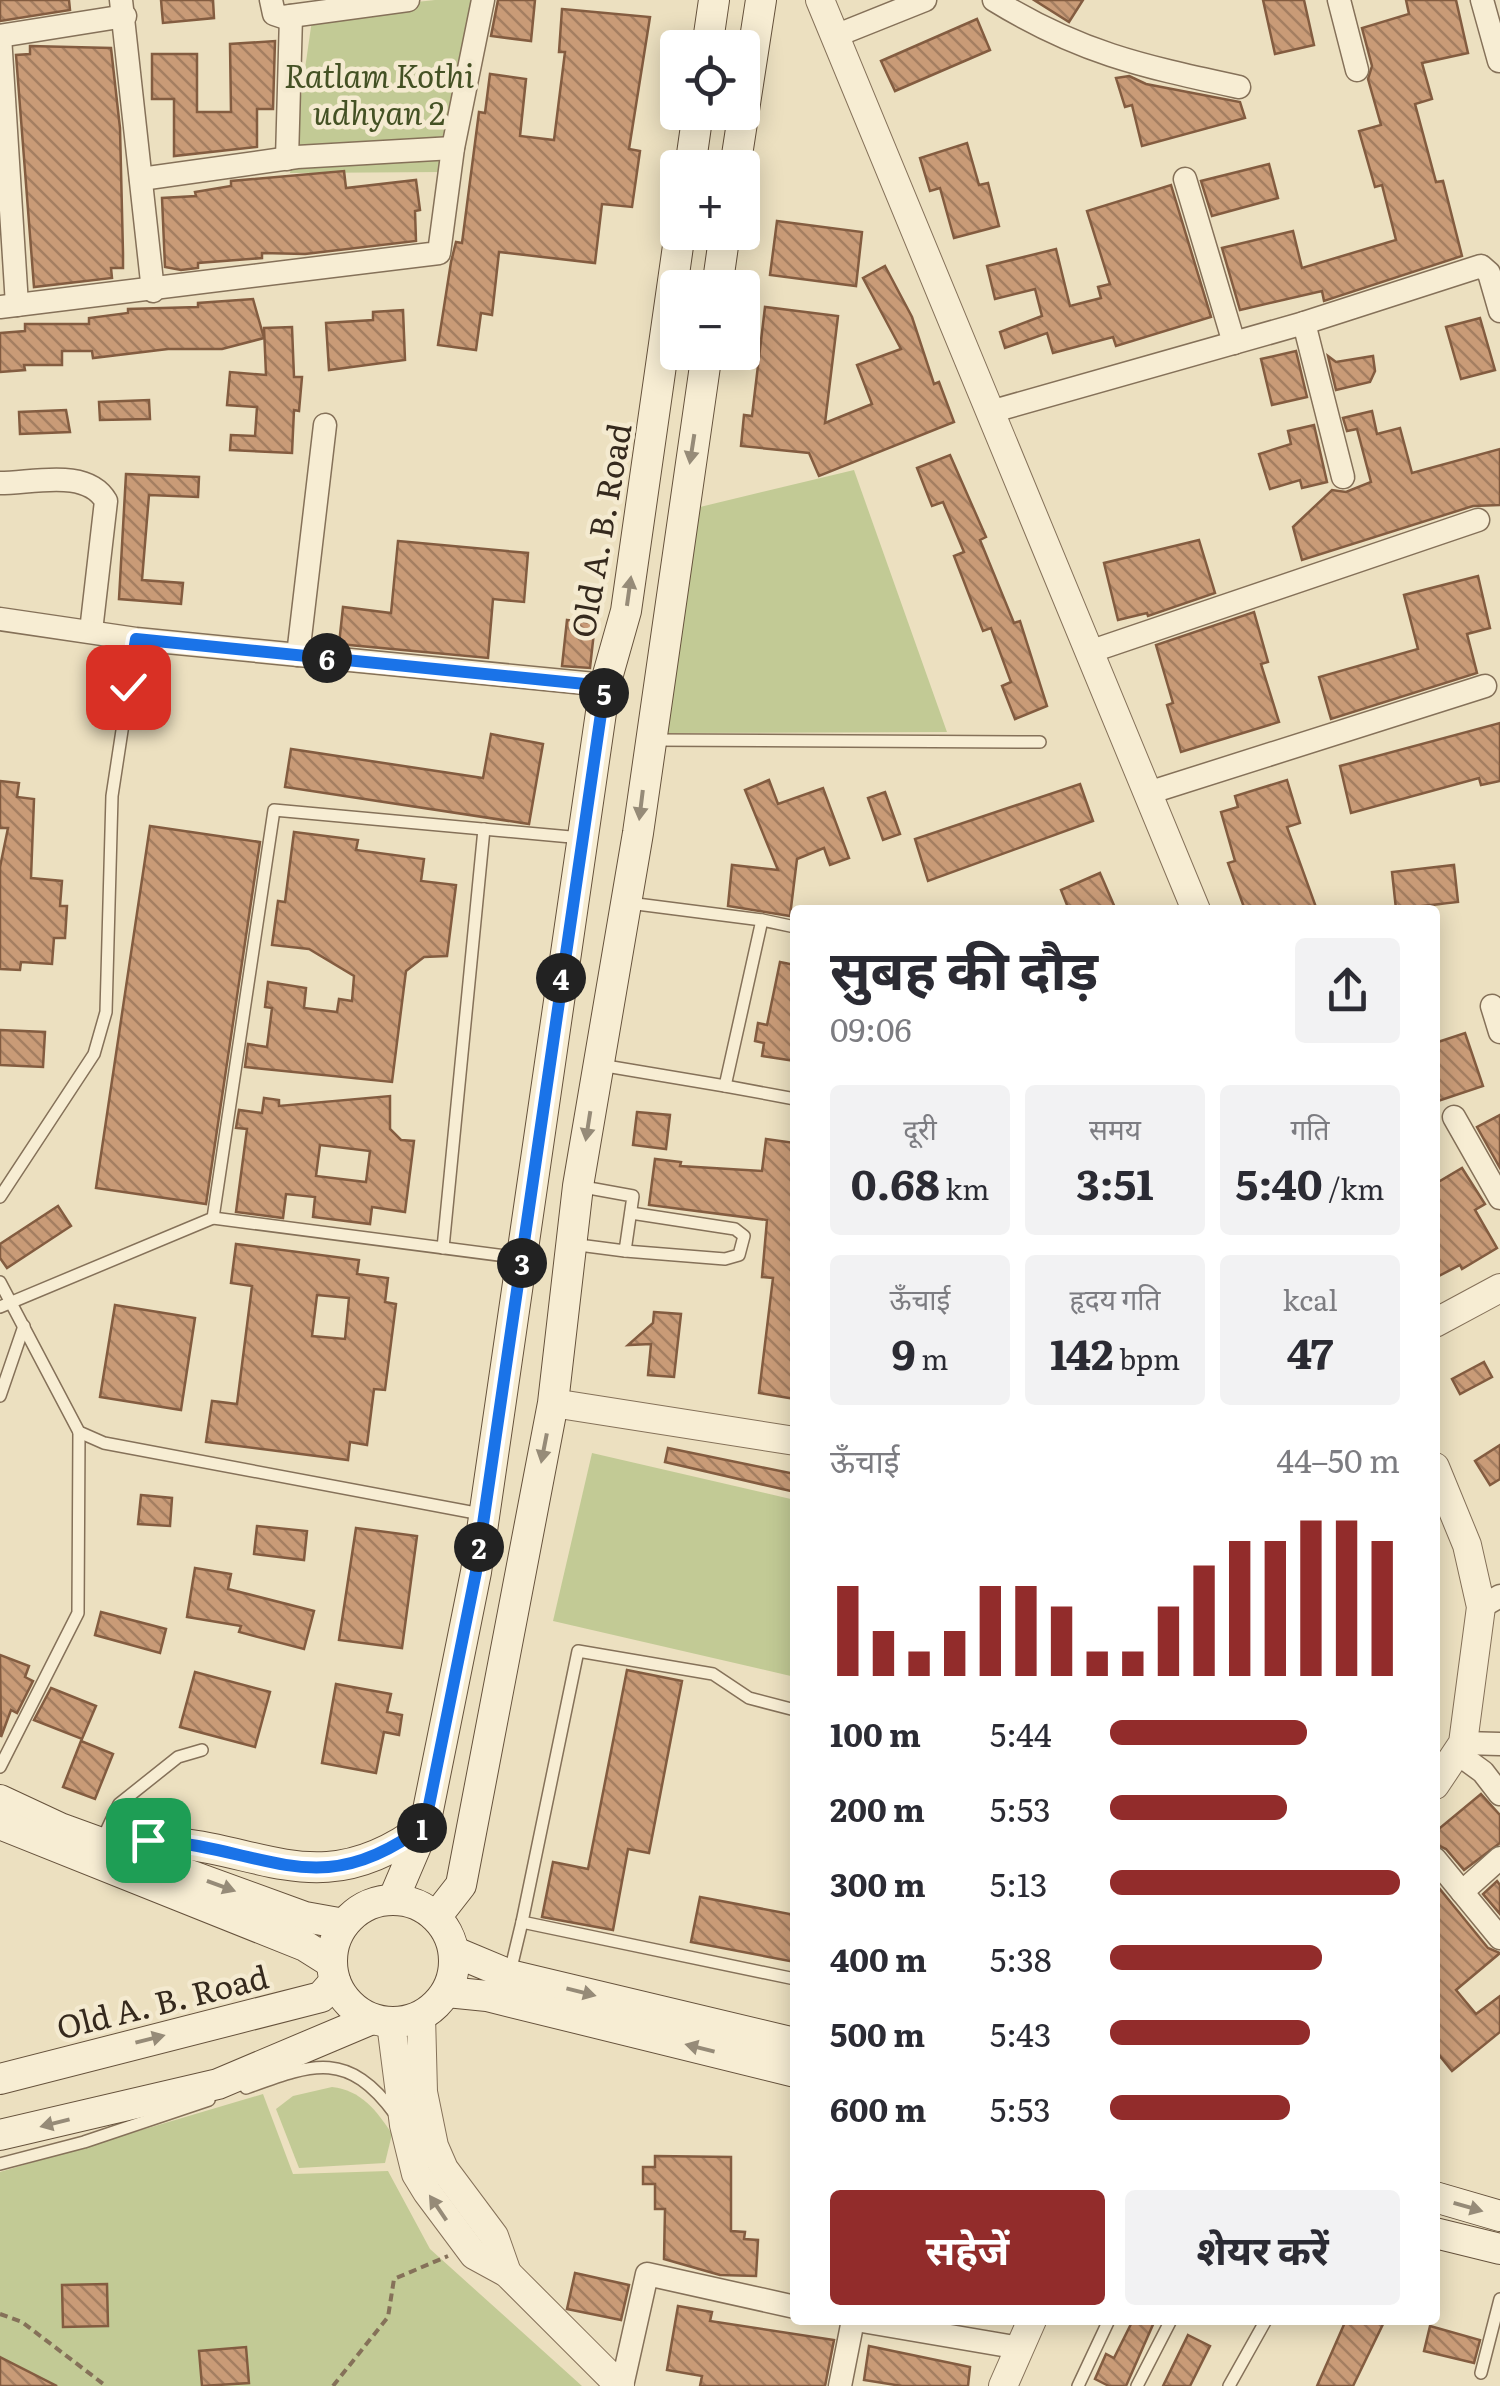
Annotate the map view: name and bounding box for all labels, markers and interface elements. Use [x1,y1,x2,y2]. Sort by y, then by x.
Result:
map controls [660,30,760,370]
button: locate [660,30,760,130]
park label: Ratlam Kothi udhyan 2 [284,50,475,135]
button: + [660,150,760,250]
button: − [660,270,760,370]
street label: Old A. B. Road [557,419,641,641]
one-way arrow [683,434,699,465]
one-way arrow [621,575,637,606]
pin: 6 [302,633,352,683]
text: 6 [319,637,335,679]
pin [86,645,171,730]
icon: check [101,660,156,715]
pin: 5 [579,668,629,718]
text: 5 [596,672,612,714]
one-way arrow [633,790,649,822]
text: सुबह की दौड़ [830,925,1098,1007]
button: share [1295,938,1400,1043]
pin: 4 [536,953,586,1003]
text: 4 [553,957,569,999]
text: 09:06 [830,1004,912,1052]
text: दूरी [903,1107,937,1149]
text: समय [1089,1107,1141,1149]
text: गति [1291,1107,1329,1149]
one-way arrow [579,1110,595,1142]
text: 0.68 [851,1151,940,1213]
text: 3:51 [1076,1151,1154,1213]
text: 5:40 [1236,1151,1323,1213]
text: km [940,1167,989,1209]
text: /km [1323,1167,1384,1209]
pin: 3 [497,1238,547,1288]
text: 3 [514,1242,530,1284]
text: ऊँचाई [890,1277,950,1319]
text: हृदय गति [1069,1277,1161,1319]
text: kcal [1282,1278,1338,1320]
text: 47 [1287,1320,1333,1382]
text: 9 [892,1321,916,1383]
text: 142 [1050,1321,1114,1383]
text: m [916,1337,948,1379]
text: bpm [1114,1337,1180,1379]
one-way arrow [536,1433,552,1464]
text: ऊँचाई [830,1435,899,1483]
text: 44–50 m [1277,1435,1400,1483]
pin: 2 [454,1522,504,1572]
text: 2 [471,1526,487,1568]
text: 100 m [830,1709,921,1757]
text: 5:44 [990,1709,1052,1757]
text: 200 m [830,1784,925,1832]
text: 5:53 [990,1784,1051,1832]
pin [106,1798,191,1883]
pin: 1 [397,1803,447,1853]
text: 1 [416,1807,428,1849]
icon: arrive [121,1813,176,1868]
text: 300 m [830,1859,926,1907]
text: 5:13 [990,1859,1047,1907]
one-way arrow [206,1879,236,1894]
text: 400 m [830,1934,927,1982]
text: 5:38 [990,1934,1052,1982]
street label: Old A. B. Road [51,1950,273,2050]
one-way arrow [566,1985,597,2000]
text: 500 m [830,2009,925,2057]
text: 5:43 [990,2009,1051,2057]
one-way arrow [135,2031,166,2047]
one-way arrow [684,2040,715,2056]
text: 600 m [830,2084,926,2132]
text: 5:53 [990,2084,1051,2132]
one-way arrow [39,2116,70,2132]
button: सहेजें [830,2190,1105,2305]
button: शेयर करें [1125,2190,1400,2305]
one-way arrow [429,2194,447,2221]
one-way arrow [1452,2199,1483,2215]

